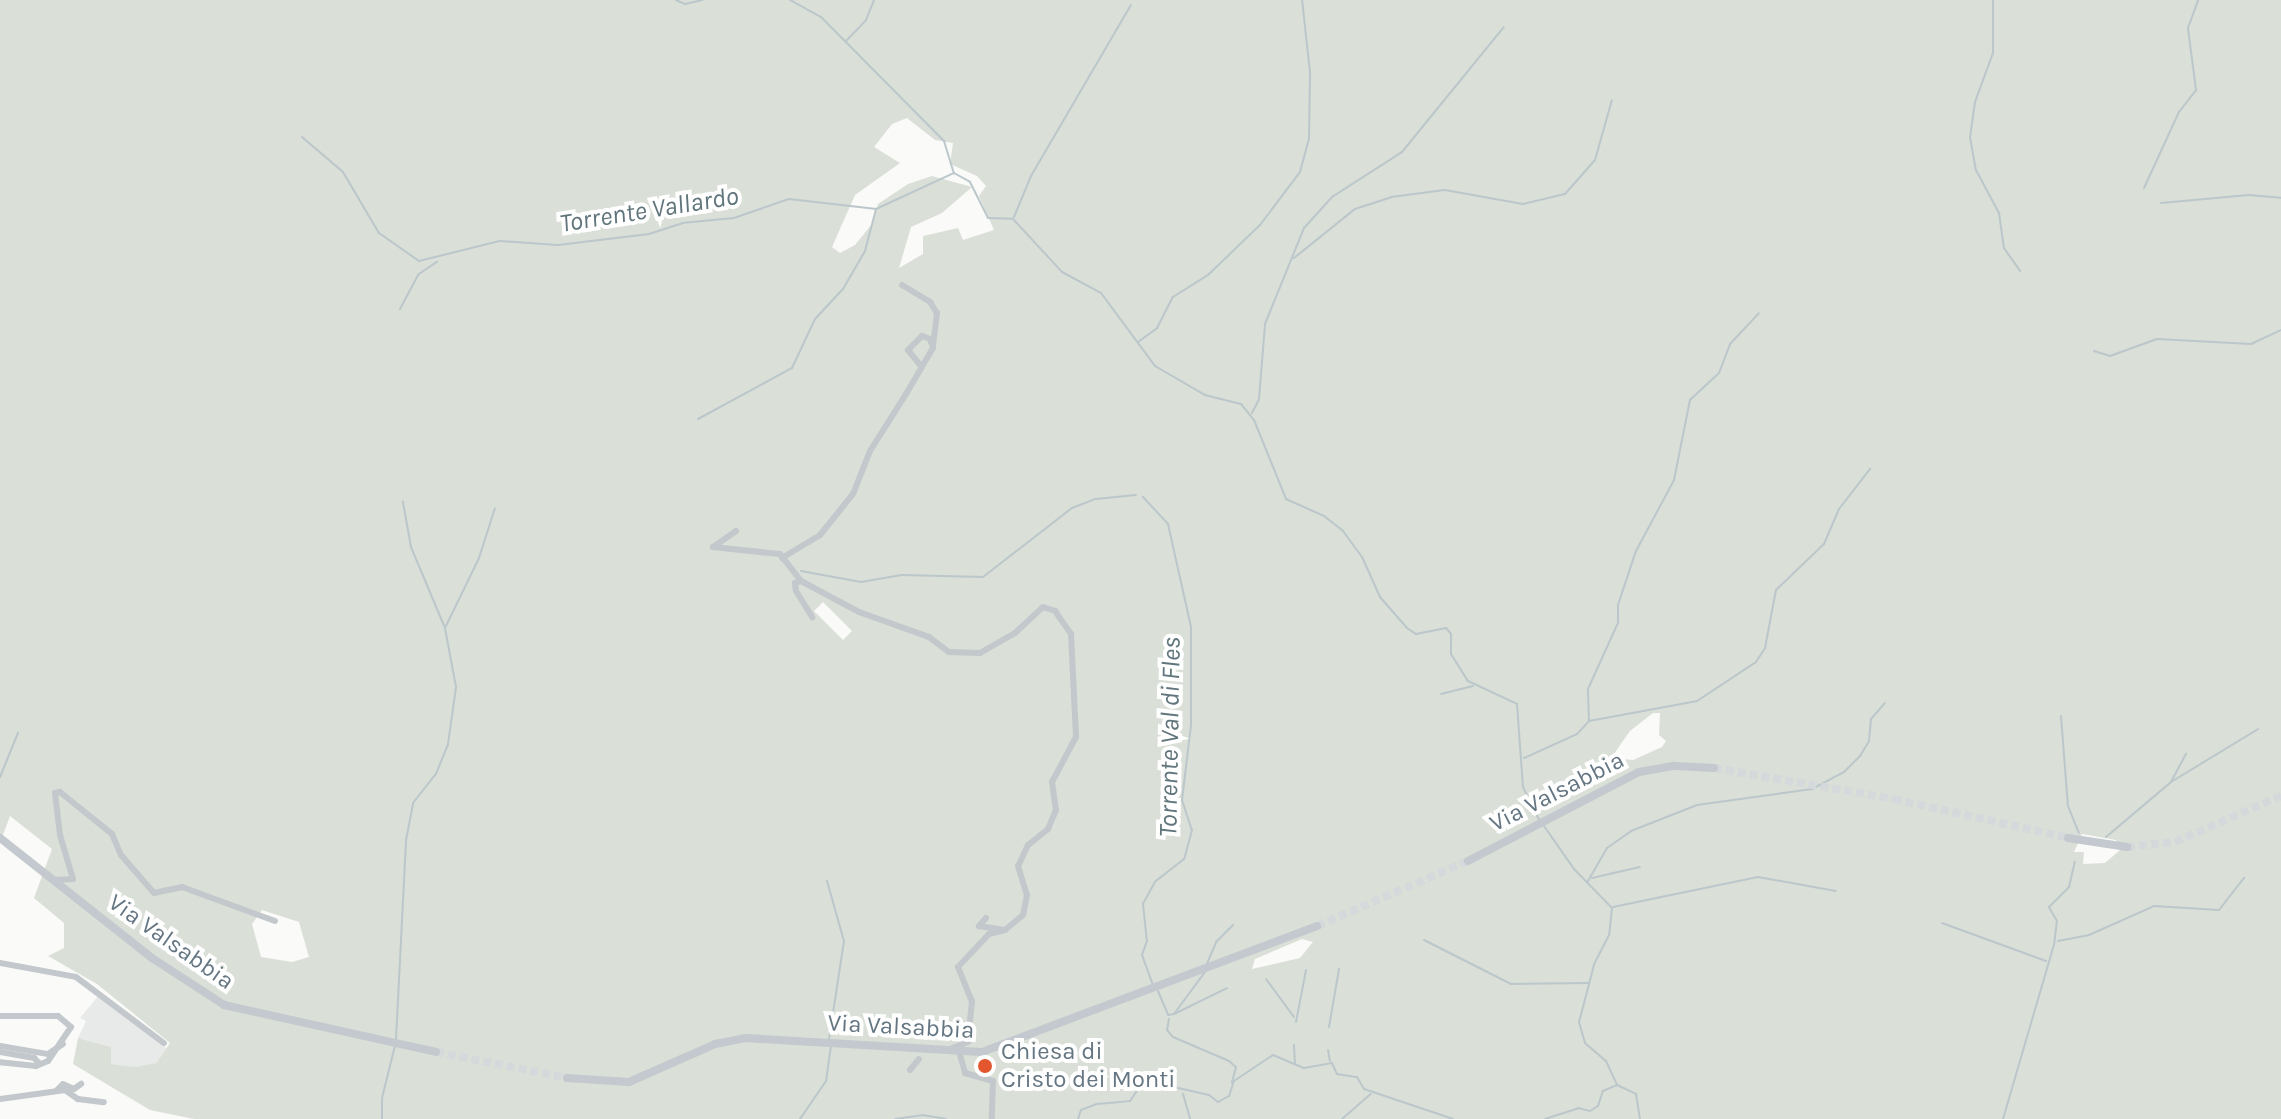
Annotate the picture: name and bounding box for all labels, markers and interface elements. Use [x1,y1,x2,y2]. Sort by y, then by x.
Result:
water label: Torrente Vallardo [558,180,740,240]
water label: Torrente Val di Fles [1153,637,1187,837]
street label: Via Valsabbia [1485,746,1629,838]
street label: Via Valsabbia [103,888,239,996]
street label: Via Valsabbia [827,1009,975,1045]
place label: Chiesa di Cristo dei Monti [1001,1038,1175,1094]
marker: Chiesa di Cristo dei Monti [976,1057,994,1075]

